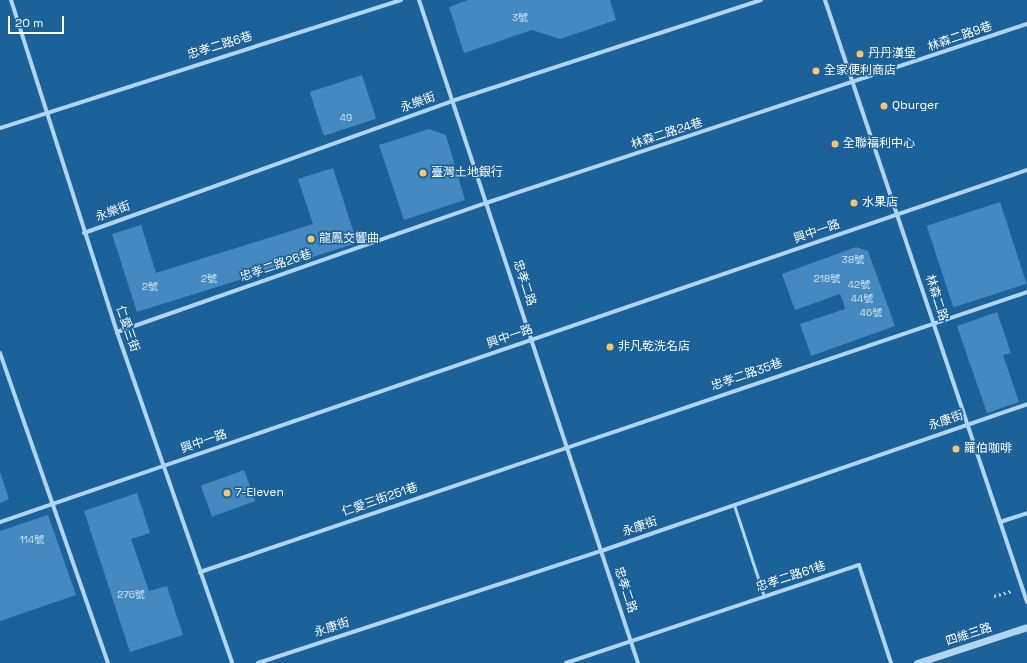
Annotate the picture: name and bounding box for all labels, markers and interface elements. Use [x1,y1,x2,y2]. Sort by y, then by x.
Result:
scale bar [10,8,66,34]
house number: 3號 [512,12,528,24]
text: 20 m [15,15,43,31]
street label: 林森二路9巷 [926,19,994,55]
street label: 忠孝二路6巷 [186,29,254,63]
place label: 丹丹漢堡 [868,47,916,61]
marker: 丹丹漢堡 [855,49,865,59]
place label: 全家便利商店 [824,64,896,78]
marker: 全家便利商店 [811,66,821,76]
street label: 永樂街 [399,90,437,116]
place label: Qburger [892,99,939,113]
marker: Qburger [879,101,889,111]
house number: 49 [340,112,352,124]
street label: 林森二路24巷 [629,116,705,152]
place label: 全聯福利中心 [843,137,915,151]
marker: 全聯福利中心 [830,139,840,149]
place label: 臺灣土地銀行 [431,166,503,180]
marker: 臺灣土地銀行 [418,168,428,178]
place label: 水果店 [862,196,898,210]
marker: 水果店 [849,198,859,208]
street label: 永樂街 [94,199,132,225]
street label: 興中一路 [792,217,842,247]
place label: 龍鳳交響曲 [319,232,379,246]
marker: 龍鳳交響曲 [306,234,316,244]
street label: 忠孝二路26巷 [238,247,314,285]
house number: 38號 [842,254,864,266]
street label: 忠孝二路 [510,258,538,308]
house number: 2號 [201,273,217,285]
house number: 218號 [814,273,840,285]
street label: 林森二路 [922,273,950,323]
house number: 42號 [848,279,870,291]
house number: 2號 [142,281,158,293]
house number: 44號 [851,293,873,305]
street label: 仁愛三街 [112,304,142,354]
house number: 46號 [860,307,882,319]
street label: 興中一路 [485,322,535,352]
place label: 非凡乾洗名店 [618,340,690,354]
marker: 非凡乾洗名店 [605,342,615,352]
street label: 忠孝二路35巷 [709,356,785,394]
street label: 永康街 [927,408,965,434]
street label: 興中一路 [179,427,229,457]
place label: 羅伯咖啡 [964,442,1012,456]
marker: 羅伯咖啡 [951,444,961,454]
street label: 仁愛三街251巷 [340,480,420,520]
place label: 7-Eleven [235,486,284,500]
marker: 7-Eleven [222,488,232,498]
street label: 永康街 [621,514,659,540]
house number: 114號 [20,534,44,546]
street label: 忠孝二路61巷 [754,559,828,595]
street label: 忠孝二路 [611,565,639,615]
house number: 276號 [117,589,145,601]
street label: 永康街 [313,616,351,640]
street label: 四維三路 [944,621,994,649]

